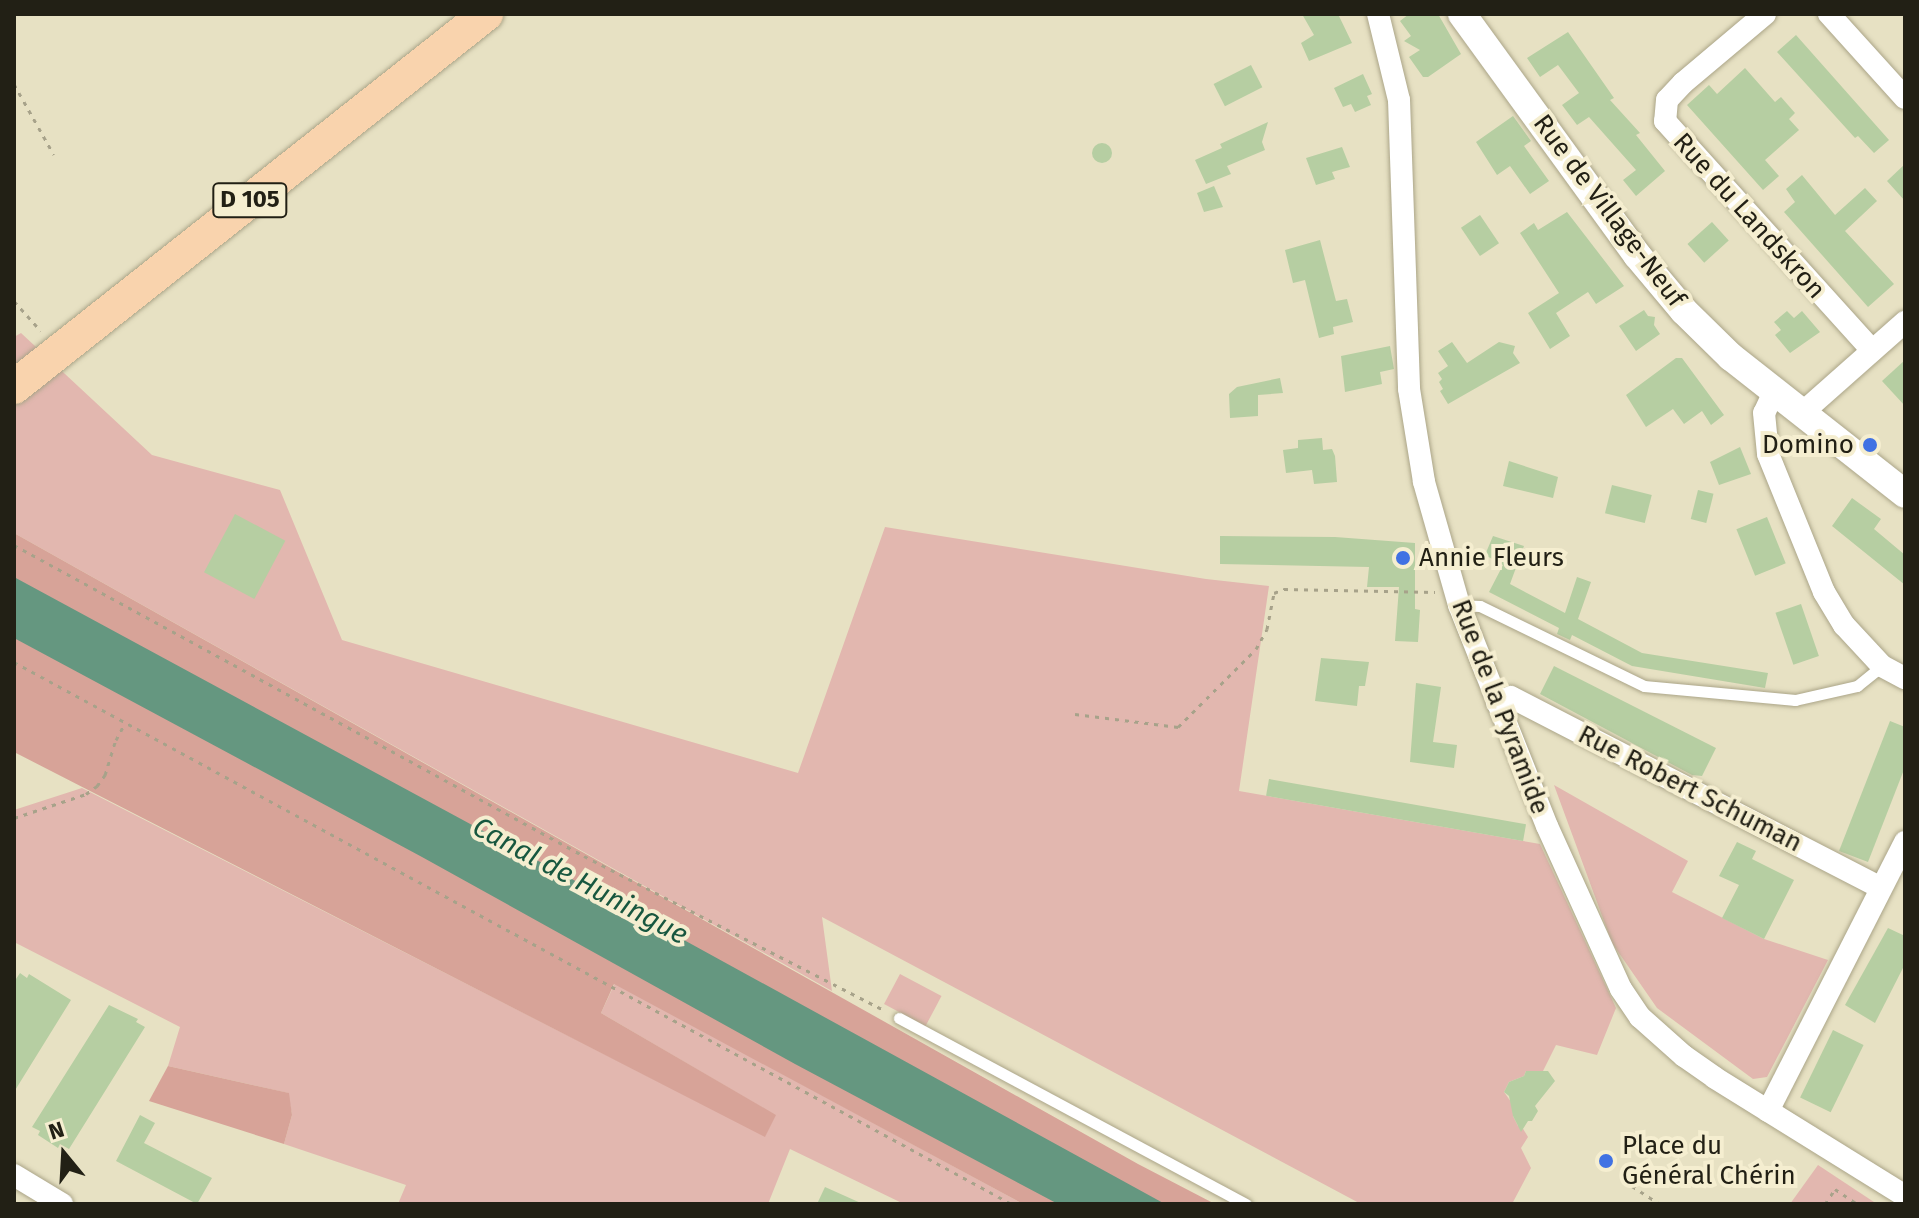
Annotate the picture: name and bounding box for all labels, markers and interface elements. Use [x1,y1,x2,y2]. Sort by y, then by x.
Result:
street label: Rue de Village-Neuf [1526,109,1692,313]
street label: Rue du Landskron [1666,127,1832,305]
road number: D 105 [212,180,288,220]
place label: Domino [1762,429,1854,461]
marker: Domino [1861,436,1879,454]
place label: Annie Fleurs [1419,542,1564,574]
marker: Annie Fleurs [1394,549,1412,567]
street label: Rue de la Pyramide [1445,595,1555,819]
street label: Rue Robert Schuman [1573,719,1807,859]
water label: Canal de Huningue [467,810,693,952]
north arrow [24,1114,104,1194]
text: N [45,1116,68,1146]
place label: Place du Général Chérin [1622,1130,1796,1192]
marker: Place du Général Chérin [1597,1152,1615,1170]

